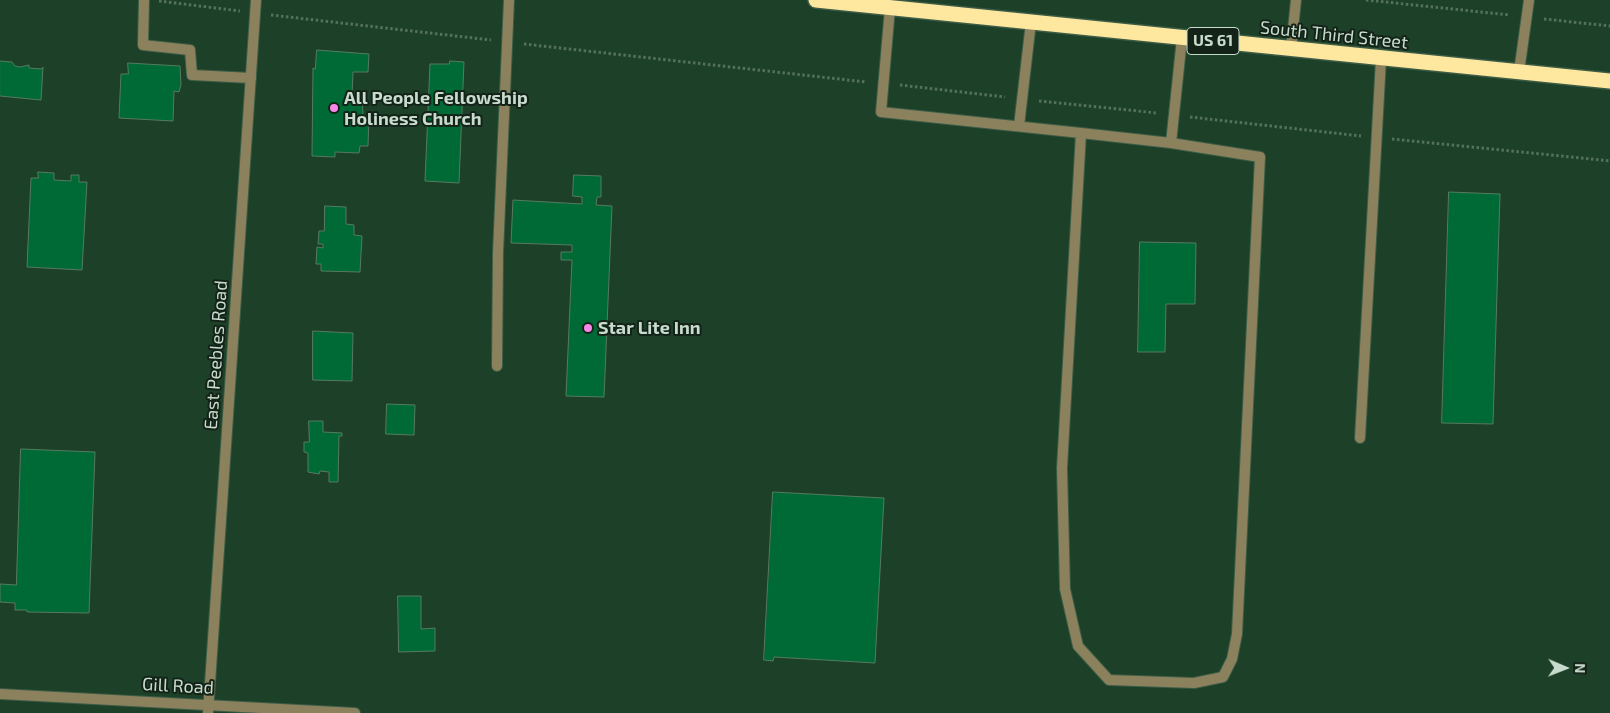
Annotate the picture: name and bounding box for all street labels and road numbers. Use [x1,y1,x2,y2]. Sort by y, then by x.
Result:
street label: South Third Street [1259,16,1409,54]
road number: US 61 [1187,27,1239,54]
street label: East Peebles Road [200,280,232,430]
street label: Gill Road [142,673,214,699]

